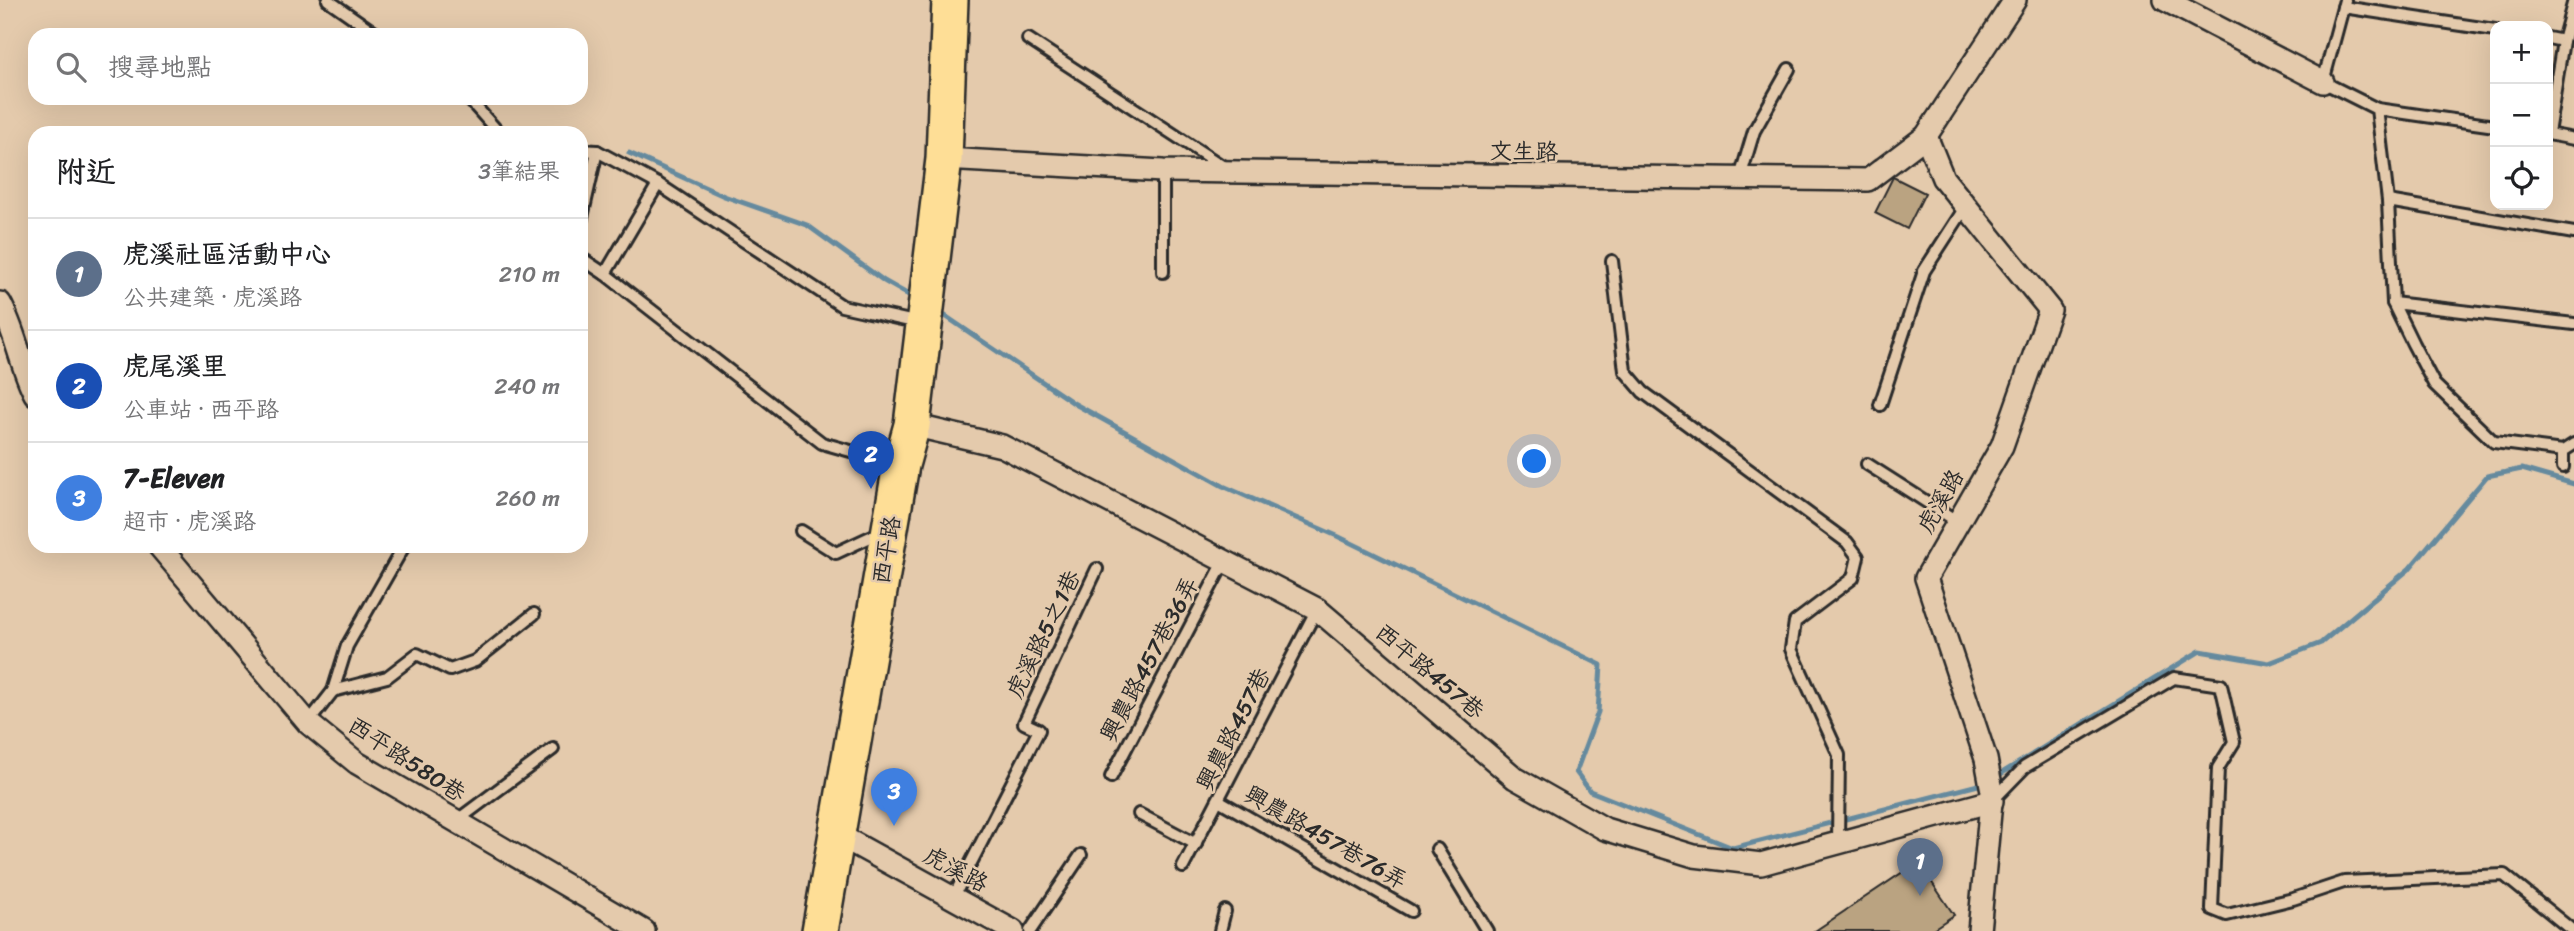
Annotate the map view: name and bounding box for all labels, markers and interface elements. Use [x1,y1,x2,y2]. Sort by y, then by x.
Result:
map controls [2490,21,2553,210]
button: + [2490,21,2553,84]
search box [28,28,588,105]
text: 搜尋地點 [108,44,212,90]
icon: search [52,48,90,86]
button: − [2490,84,2553,147]
street label: 文生路 [1489,130,1559,173]
text: 附近 [56,145,116,199]
button: locate [2490,147,2553,210]
text: 3筆結果 [478,151,560,192]
text: 虎溪社區活動中心 [123,231,331,277]
text: 1 [74,254,84,295]
text: 210 m [499,254,560,295]
text: 公共建築 · 虎溪路 [123,277,302,318]
text: 虎尾溪里 [123,343,227,389]
text: 2 [72,366,86,407]
text: 240 m [494,366,560,407]
text: 公車站 · 西平路 [123,389,279,430]
pin: 2 [848,431,894,489]
your location [1517,444,1551,478]
text: 7-Eleven [123,455,225,501]
street label: 虎溪路 [1905,461,1975,541]
text: 3 [73,478,85,519]
text: 260 m [495,478,560,519]
text: 超市 · 虎溪路 [123,501,256,542]
street label: 西平路 [860,513,913,588]
street label: 虎溪路5之1巷 [995,562,1093,706]
street label: 興農路457巷36弄 [1089,569,1210,749]
street label: 西平路457巷 [1365,613,1495,731]
street label: 興農路457巷 [1185,660,1282,798]
street label: 西平路580巷 [339,706,475,814]
pin: 3 [871,768,917,826]
street label: 興農路457巷76弄 [1236,774,1415,901]
street label: 虎溪路 [916,835,996,904]
pin: 1 [1897,838,1943,896]

